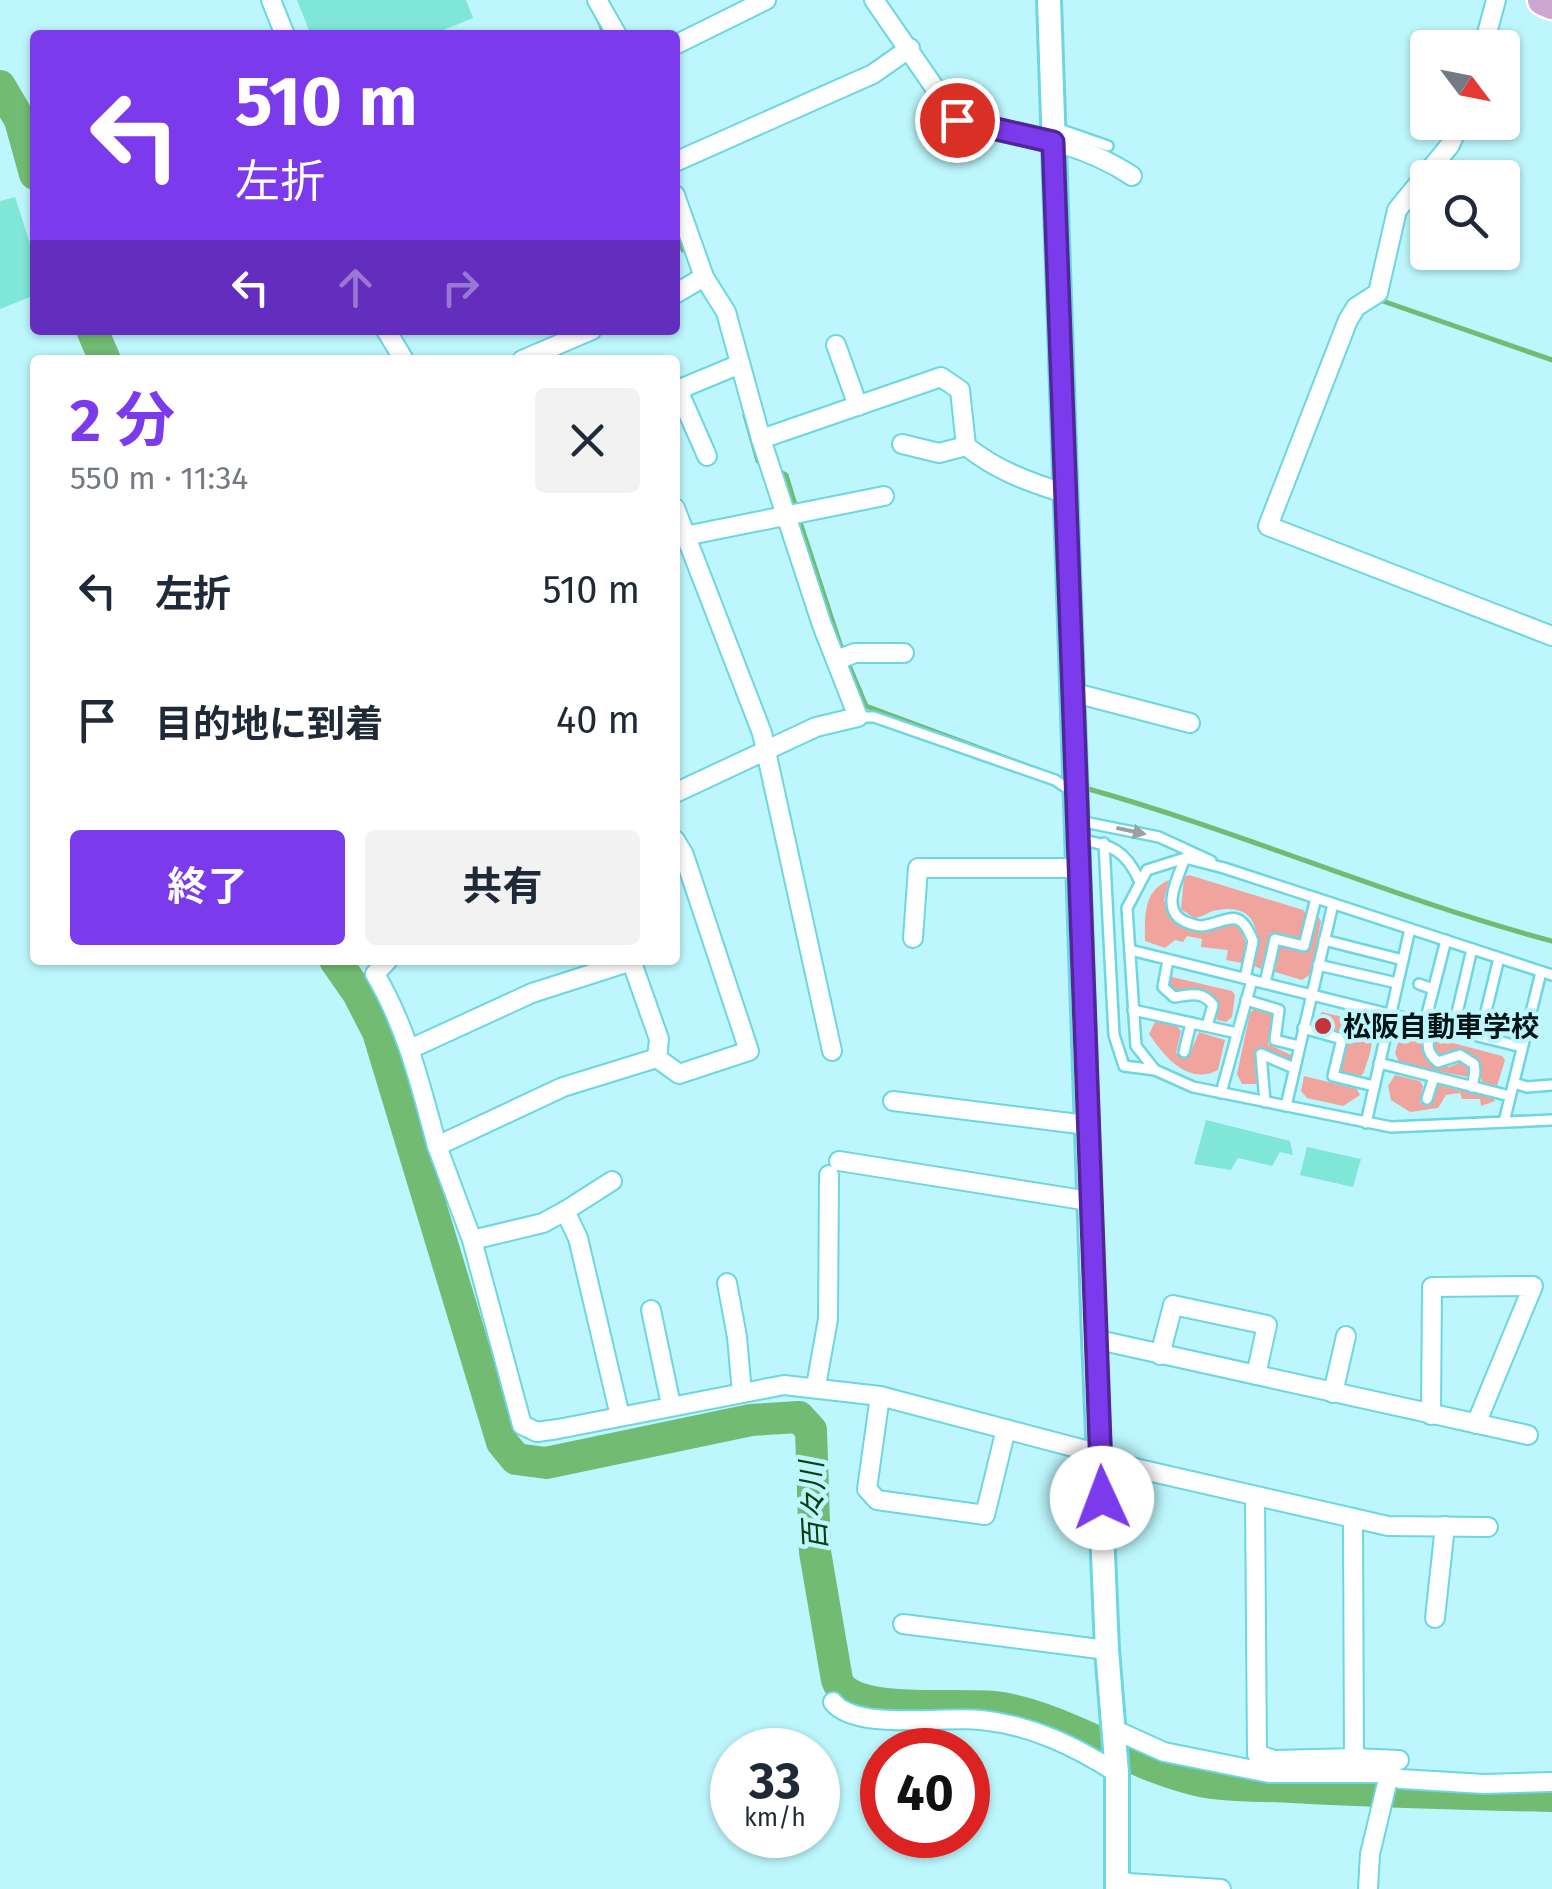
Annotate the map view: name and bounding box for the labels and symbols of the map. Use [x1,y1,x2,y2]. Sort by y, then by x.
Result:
north arrow [1410,30,1520,140]
pin [915,78,1000,163]
one-way arrow [1116,824,1147,840]
place label: 松阪自動車学校 [1343,1010,1539,1043]
marker: 松阪自動車学校 [1312,1015,1334,1037]
position arrow [1050,1446,1154,1550]
water label: 百々川 [794,1457,834,1552]
speed limit sign: 40 [860,1728,990,1858]

